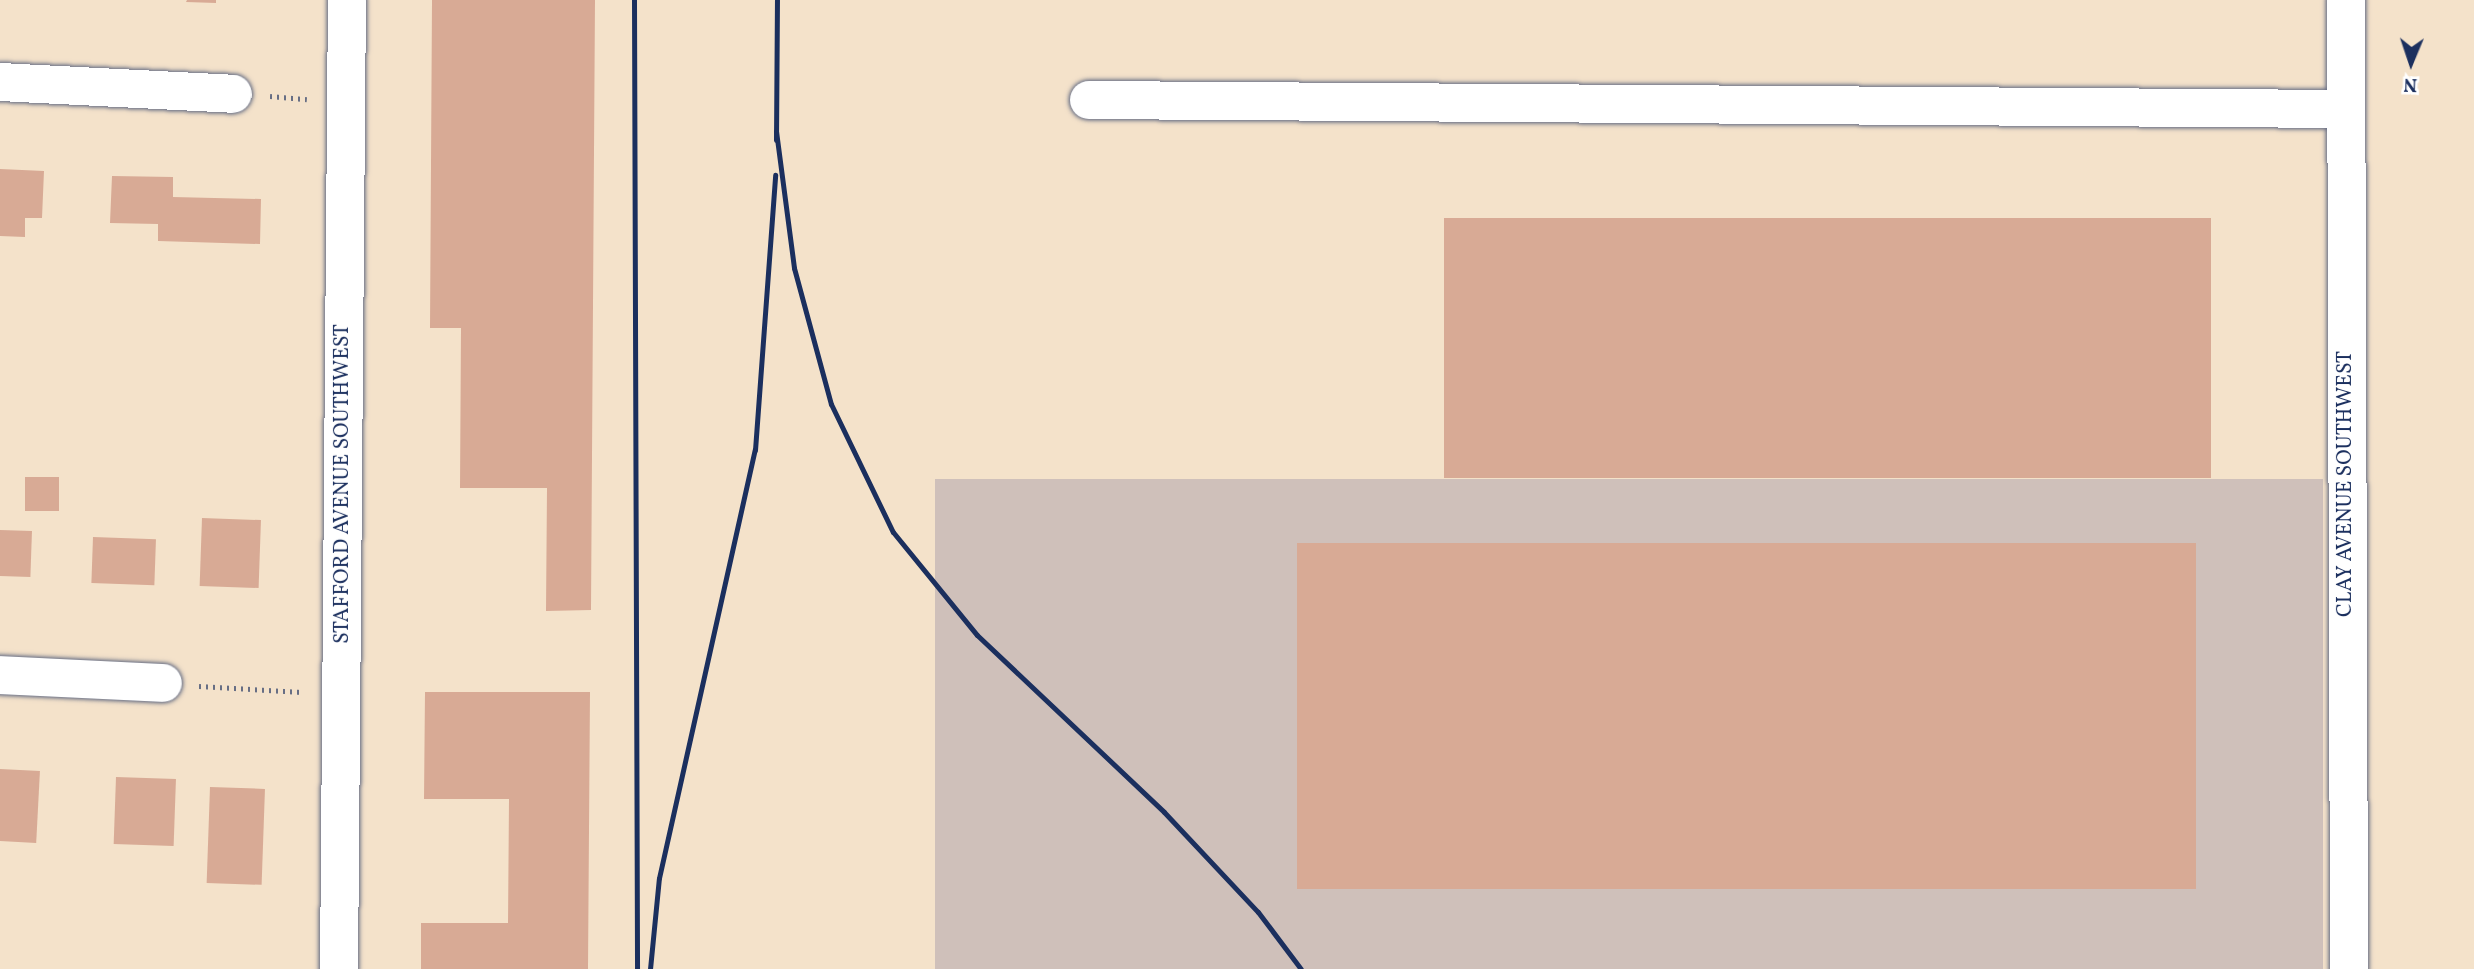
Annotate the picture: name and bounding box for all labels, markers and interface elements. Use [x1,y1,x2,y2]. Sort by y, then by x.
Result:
north arrow [2376,28,2446,98]
text: N [2403,71,2418,97]
street label: STAFFORD AVENUE SOUTHWEST [330,324,356,644]
street label: CLAY AVENUE SOUTHWEST [2333,351,2359,617]

